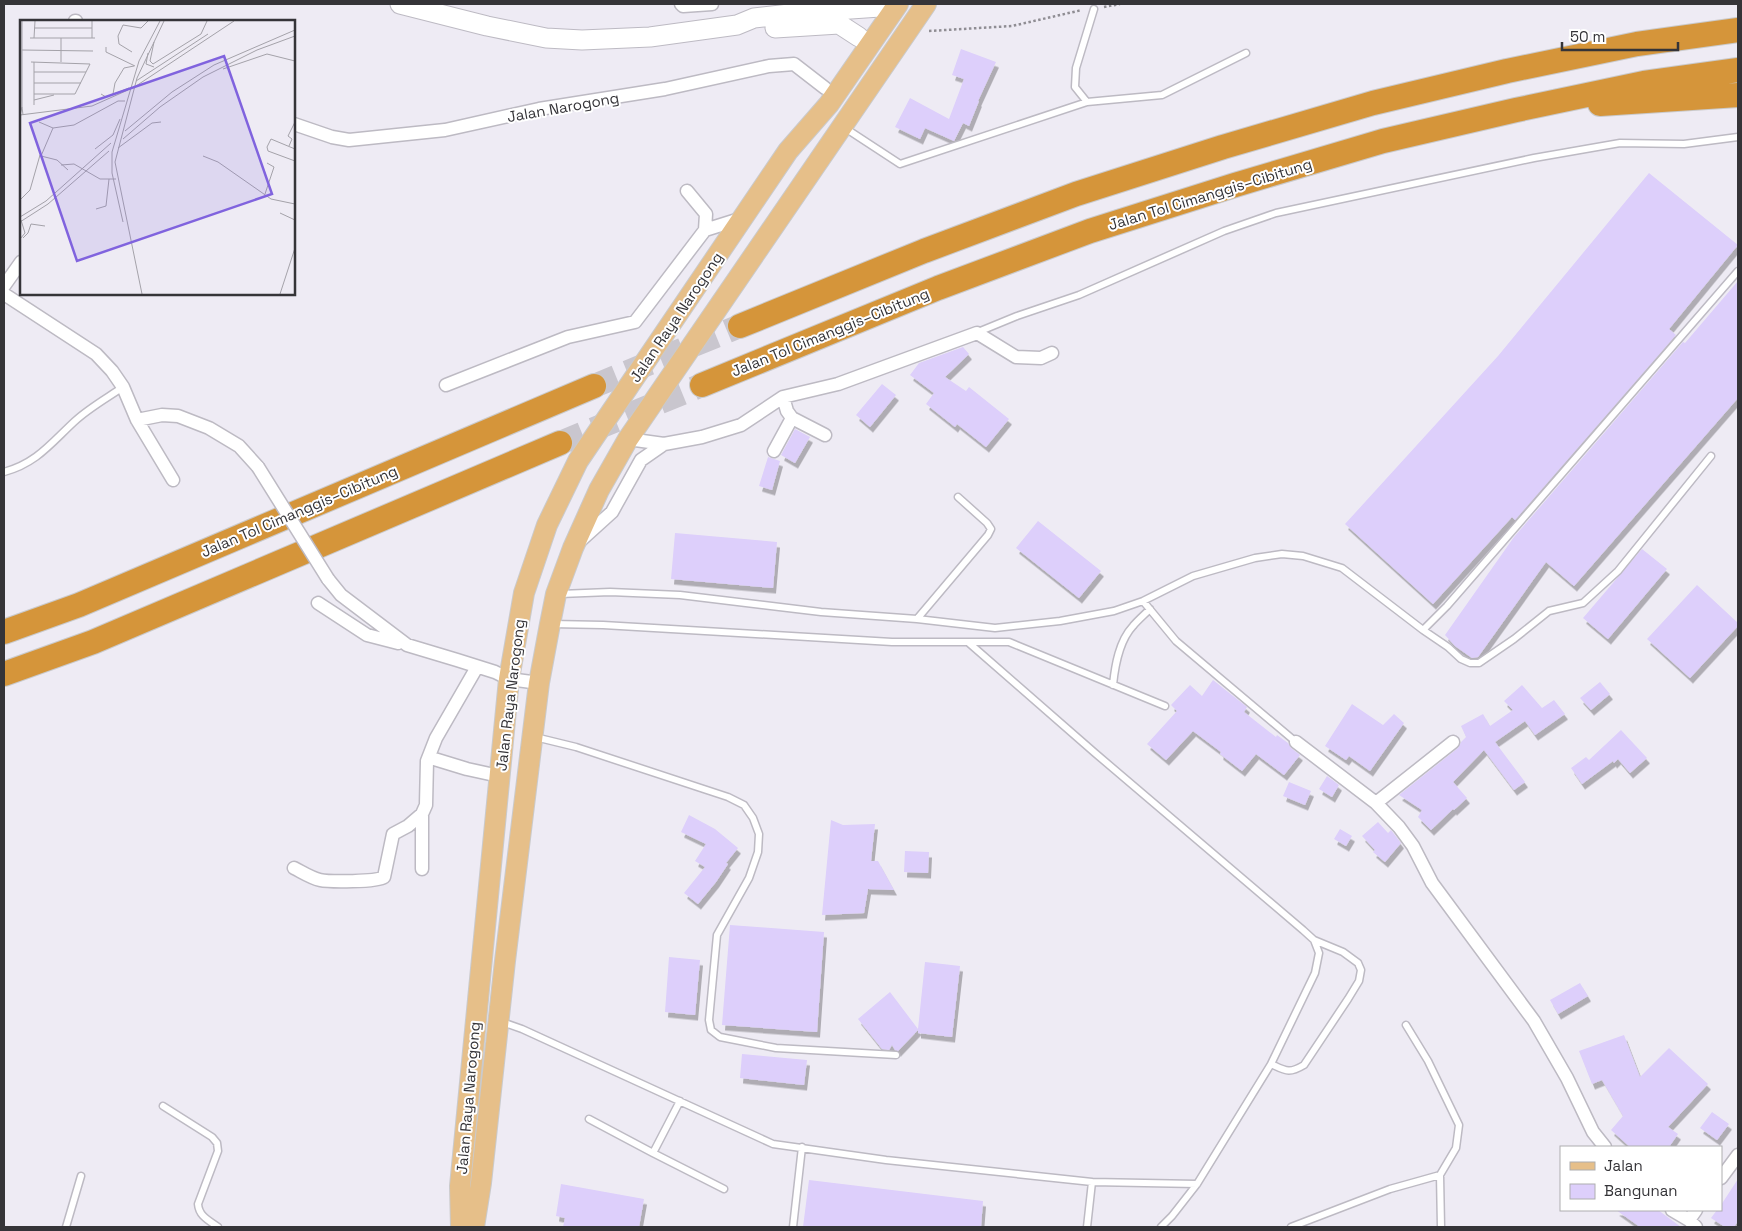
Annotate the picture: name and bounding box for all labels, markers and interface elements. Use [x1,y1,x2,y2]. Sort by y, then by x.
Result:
inset map [20,20,295,295]
scale bar [1562,20,1678,52]
text: 50 m [1570,27,1605,46]
street label: Jalan Narogong [505,88,621,126]
street label: Jalan Tol Cimanggis–Cibitung [1106,154,1314,234]
street label: Jalan Raya Narogong [625,248,727,386]
street label: Jalan Tol Cimanggis–Cibitung [728,284,932,380]
street label: Jalan Tol Cimanggis–Cibitung [198,461,400,561]
street label: Jalan Raya Narogong [491,618,529,772]
street label: Jalan Raya Narogong [452,1021,484,1175]
legend [1560,1146,1722,1211]
text: Jalan [1604,1156,1643,1175]
text: Bangunan [1604,1181,1678,1200]

